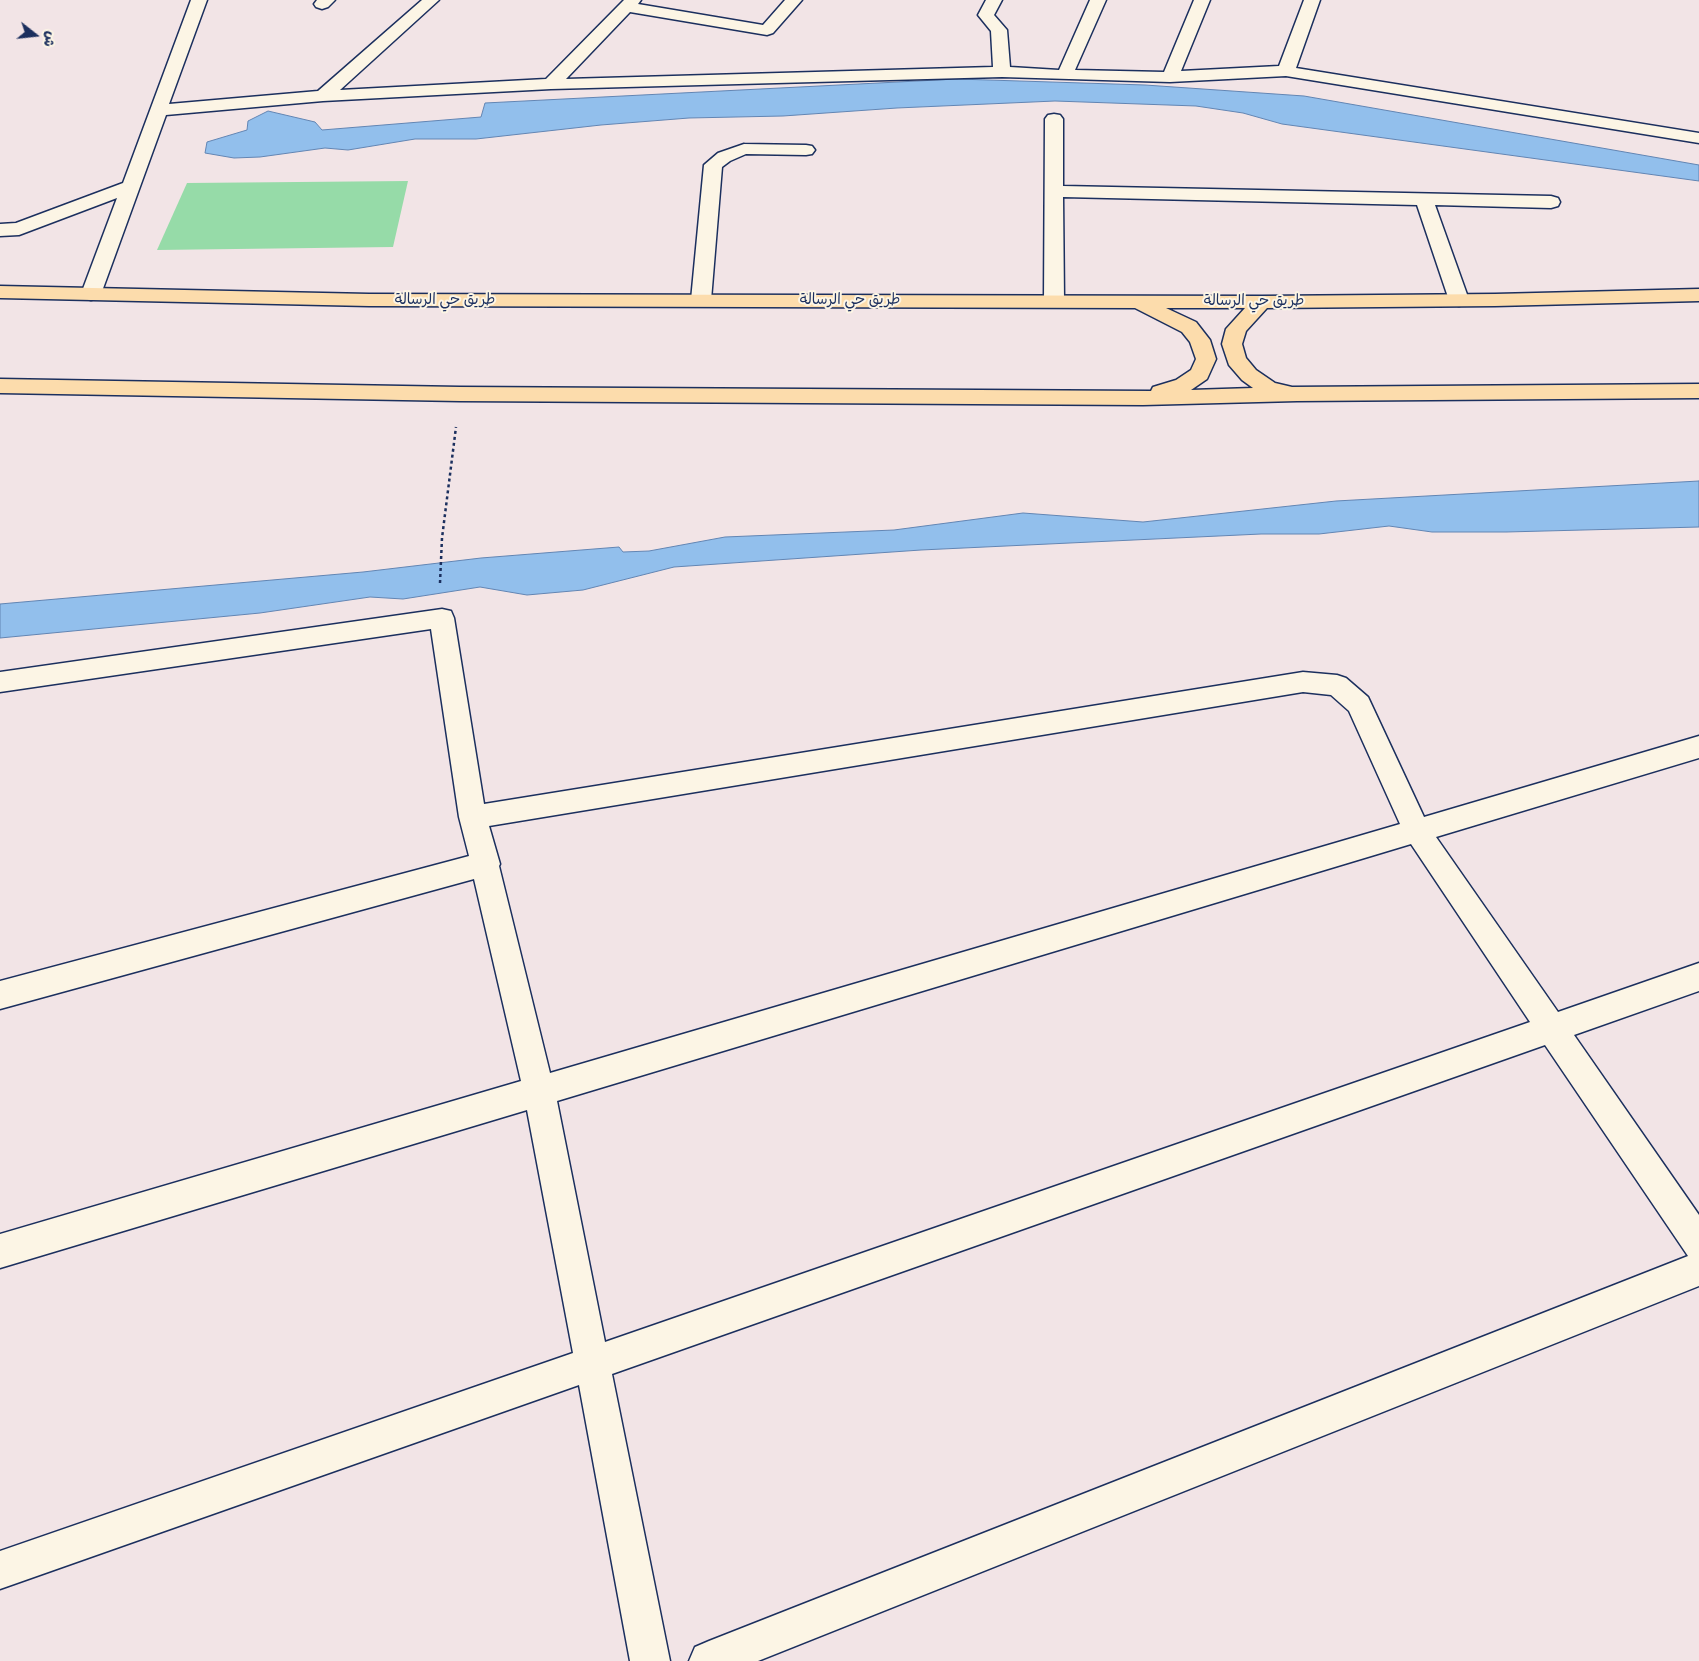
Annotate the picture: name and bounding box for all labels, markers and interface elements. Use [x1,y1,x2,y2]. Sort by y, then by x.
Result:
north arrow [10,10,60,60]
text: ش [40,30,60,49]
street label: طريق حي الرسالة [395,291,495,309]
street label: طريق حي الرسالة [800,291,900,309]
street label: طريق حي الرسالة [1204,292,1304,310]

